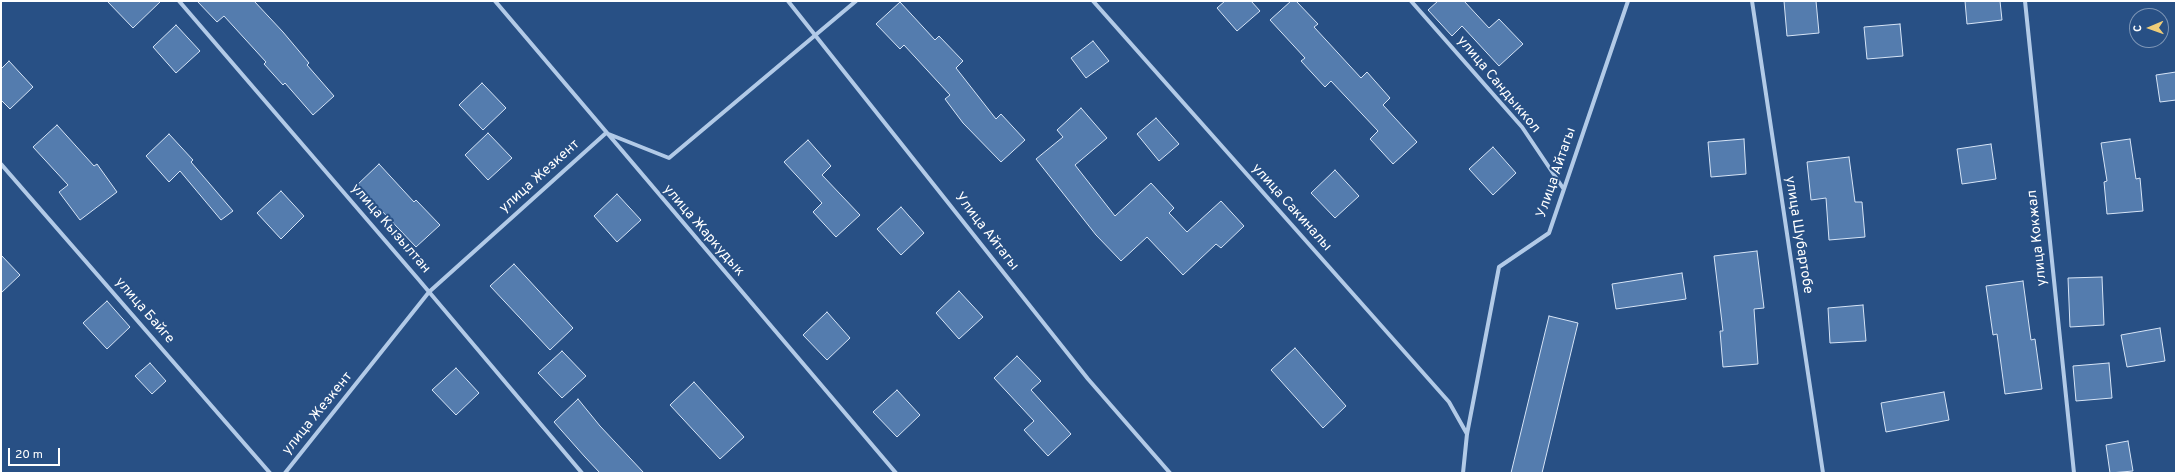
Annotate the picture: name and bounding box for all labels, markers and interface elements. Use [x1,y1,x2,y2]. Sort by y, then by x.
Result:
north arrow [2129,8,2169,48]
text: С [2131,25,2145,32]
street label: улица Сандыккол [1453,33,1543,137]
street label: Улица Айтагы [1534,126,1580,220]
street label: улица Жезкент [497,137,583,217]
street label: улица Сакиналы [1247,161,1335,255]
street label: улица Шубартобе [1780,175,1816,295]
street label: улица Кызылтан [347,181,433,277]
street label: улица Жаркудык [659,182,747,280]
street label: улица Кокжал [2025,189,2051,287]
street label: Улица Айтагы [950,190,1022,274]
street label: улица Байге [111,274,177,348]
street label: улица Жезкент [279,369,357,459]
scale bar [10,440,62,466]
text: 20 m [15,447,43,463]

